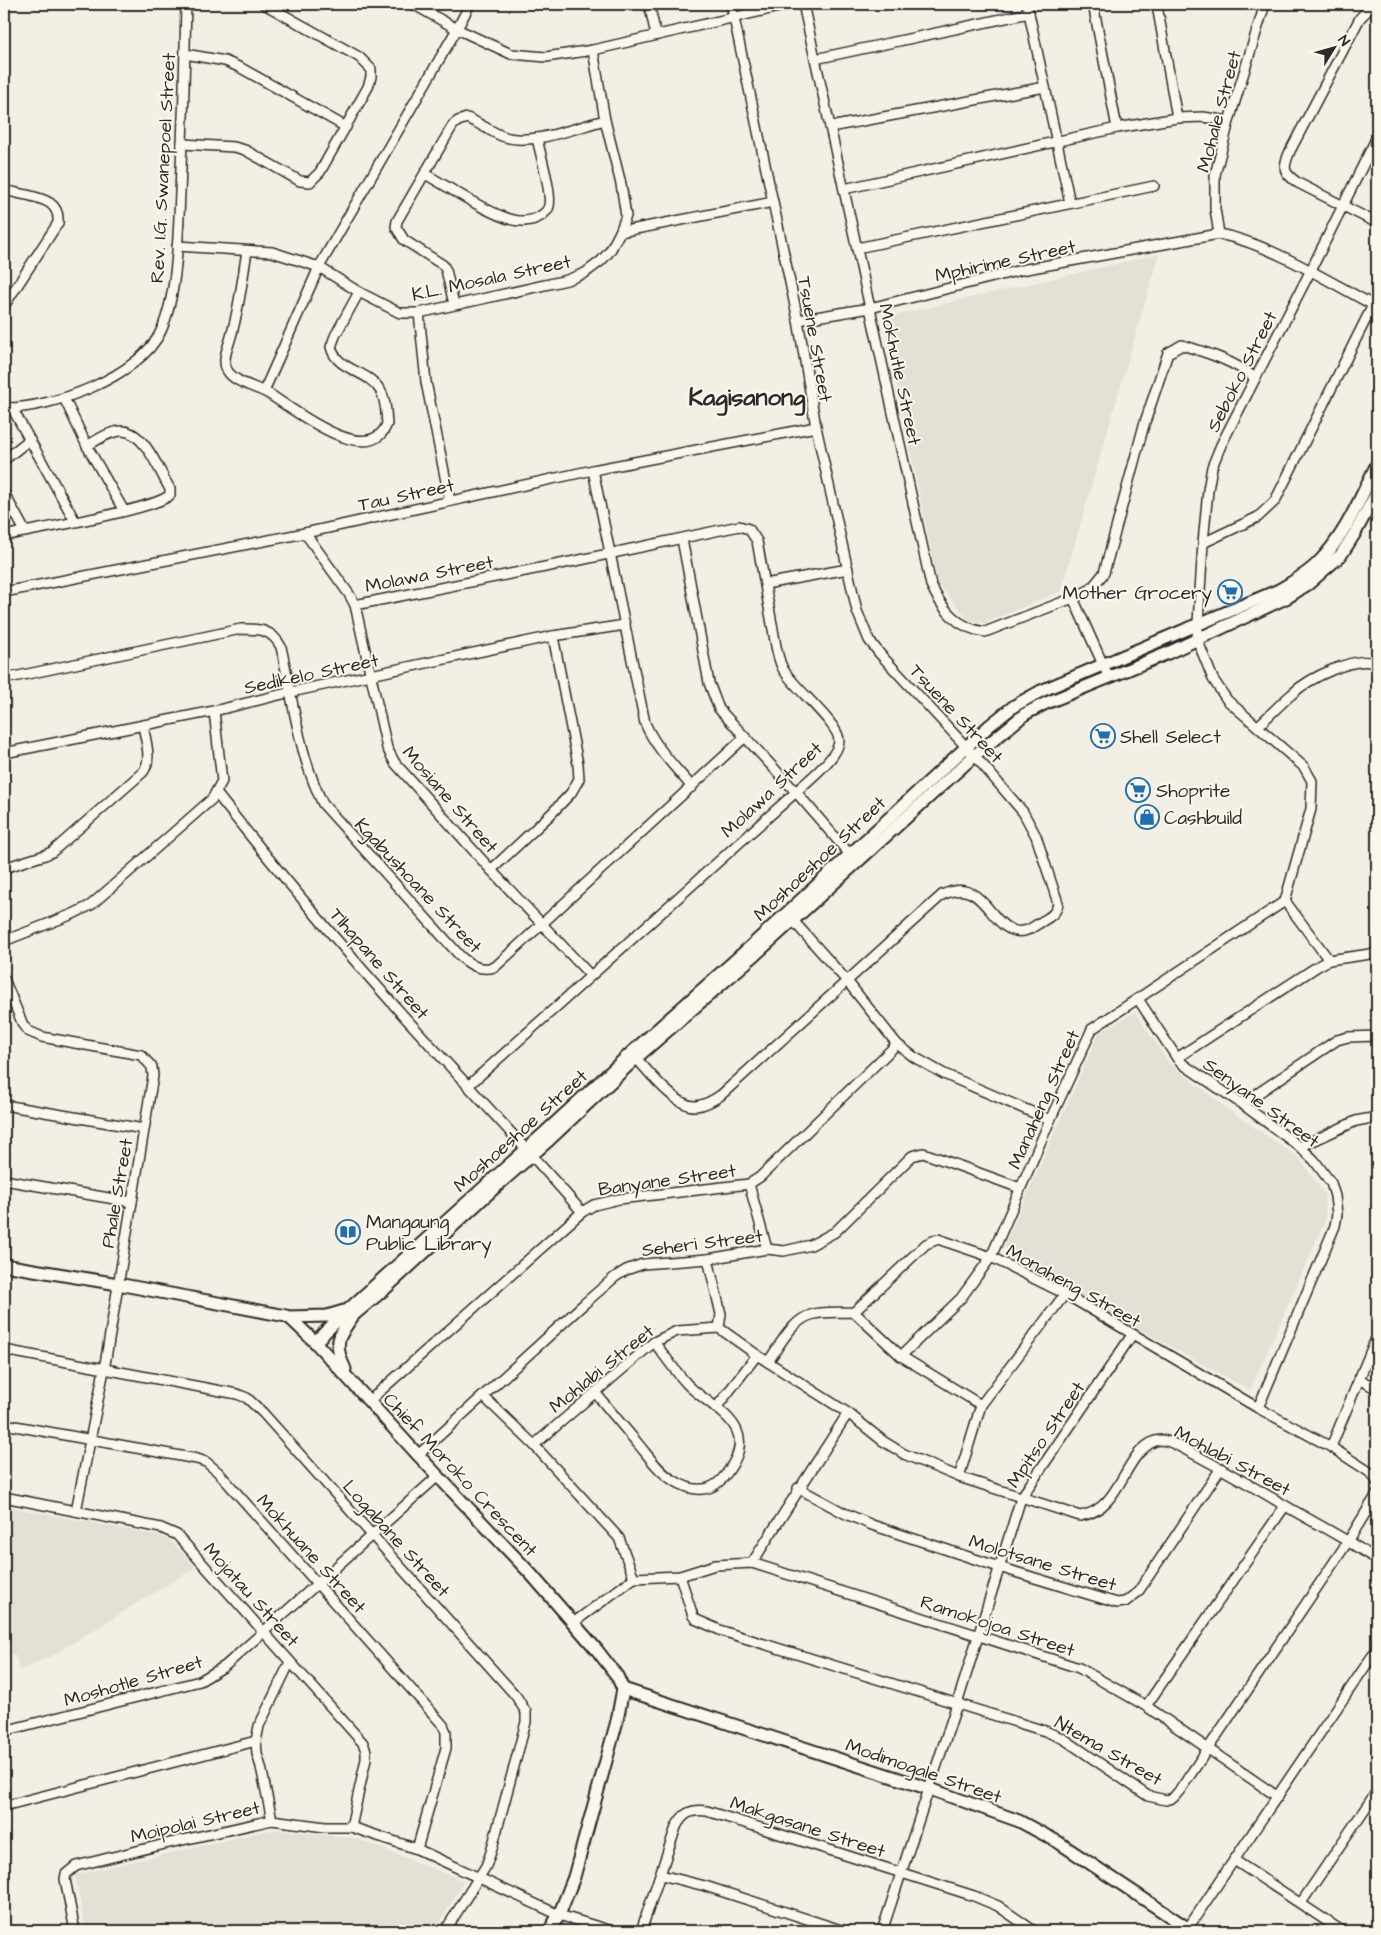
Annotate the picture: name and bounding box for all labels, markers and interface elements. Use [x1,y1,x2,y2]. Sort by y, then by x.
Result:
north arrow [1308,22,1358,72]
text: N [1333,31,1354,50]
street label: Mohale Street [1190,47,1249,175]
street label: Rev. I.G. Swanepoel Street [144,52,183,284]
street label: Mphirime Street [932,233,1078,290]
street label: K.L. Mosala Street [409,248,574,309]
street label: Tsuene Street [790,274,839,405]
street label: Mokhutle Street [871,301,928,448]
street label: Seboko Street [1200,306,1285,437]
district label: Kagisanong [689,381,806,416]
street label: Tau Street [356,472,457,519]
street label: Molawa Street [363,549,496,600]
supermarket icon: Mother Grocery [1217,579,1243,605]
place label: Mother Grocery [1063,580,1213,608]
street label: Sedikelo Street [242,647,381,702]
street label: Tsuene Street [903,658,1009,770]
supermarket icon: Shell Select [1090,723,1116,749]
place label: Shell Select [1120,724,1221,751]
street label: Molawa Street [715,736,829,844]
street label: Mosiane Street [396,740,504,860]
supermarket icon: Shoprite [1125,777,1151,803]
place label: Shoprite [1156,778,1230,805]
street label: Moshoeshoe Street [748,790,893,928]
shop icon: Cashbuild [1134,804,1160,830]
place label: Cashbuild [1164,805,1242,832]
street label: Kgabushoane Street [347,812,488,961]
street label: Tlhapane Street [323,902,435,1026]
street label: Manaheng Street [1002,1025,1088,1174]
street label: Senyane Street [1197,1052,1325,1156]
street label: Moshoeshoe Street [448,1063,594,1199]
street label: Phale Street [95,1136,140,1250]
street label: Banyane Street [597,1157,738,1205]
place label: Mangaung Public Library [366,1209,492,1259]
library icon: Mangaung Public Library [335,1219,361,1245]
street label: Seheri Street [640,1223,765,1264]
street label: Monaheng Street [1000,1238,1146,1336]
street label: Mohlabi Street [544,1318,661,1420]
street label: Mpitso Street [1001,1376,1092,1493]
street label: Chief Moroko Crescent [376,1387,544,1563]
street label: Mohlabi Street [1169,1419,1296,1503]
street label: Logabane Street [335,1474,456,1605]
street label: Mokhuane Street [250,1488,372,1620]
street label: Molotsane Street [965,1528,1120,1599]
street label: Mojatau Street [196,1537,306,1654]
street label: Ramokojoa Street [917,1589,1079,1664]
street label: Moshotle Street [61,1649,206,1714]
street label: Ntema Street [1049,1709,1167,1793]
street label: Modimogale Street [842,1732,1005,1812]
street label: Makgasane Street [726,1790,889,1866]
street label: Moipolai Street [128,1794,263,1850]

